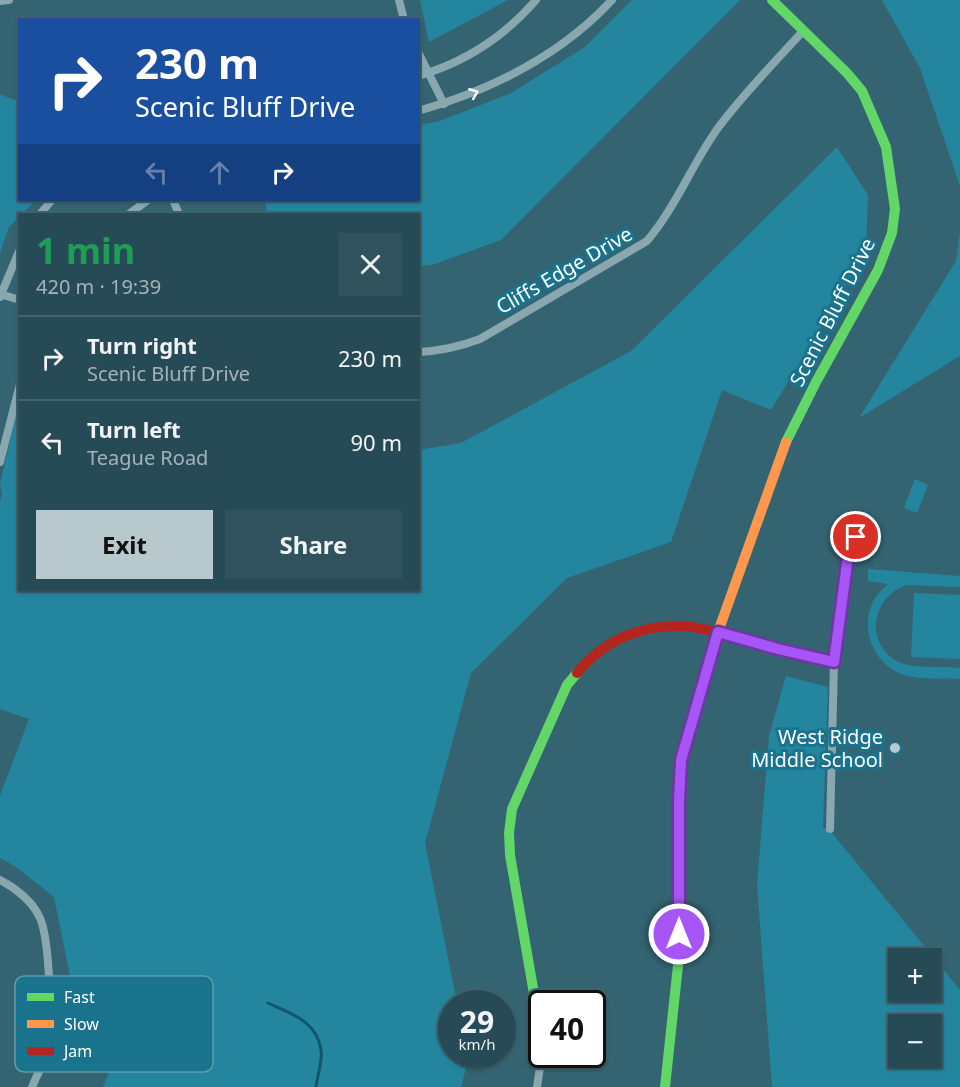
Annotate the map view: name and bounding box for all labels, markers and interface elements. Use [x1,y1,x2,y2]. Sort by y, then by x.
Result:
text: 230 m [135,34,259,91]
icon: right [36,42,114,120]
text: Scenic Bluff Drive [135,88,355,125]
one-way arrow [468,88,479,100]
icon: left [140,156,173,189]
icon: ahead [203,156,236,189]
icon: right [266,156,299,189]
street label: Cliffs Edge Drive [491,220,637,320]
text: 1 min [36,226,135,275]
button: close [339,233,402,296]
street label: Scenic Bluff Drive [783,233,881,391]
text: 420 m · 19:39 [36,273,161,300]
text: Turn right [87,330,197,360]
icon: right [36,342,69,375]
text: 230 m [338,343,402,373]
text: Scenic Bluff Drive [87,360,250,387]
text: Turn left [87,414,181,444]
icon: left [36,426,69,459]
text: 90 m [351,427,402,457]
text: Teague Road [87,444,208,471]
button: Exit [36,510,213,579]
button: Share [225,510,402,579]
pin [830,511,881,562]
icon: arrive [839,520,872,553]
place label: West Ridge Middle School [751,723,883,773]
marker: West Ridge Middle School [888,741,902,755]
position arrow [647,902,711,966]
map controls [888,948,942,1068]
button: + [888,948,942,1002]
legend [15,976,213,1072]
text: Fast [64,986,95,1008]
speed limit sign: 40 [528,990,606,1068]
text: 29 [460,1001,494,1042]
text: Slow [64,1013,99,1035]
button: − [888,1014,942,1068]
text: km/h [459,1034,495,1054]
text: Jam [62,1040,92,1062]

